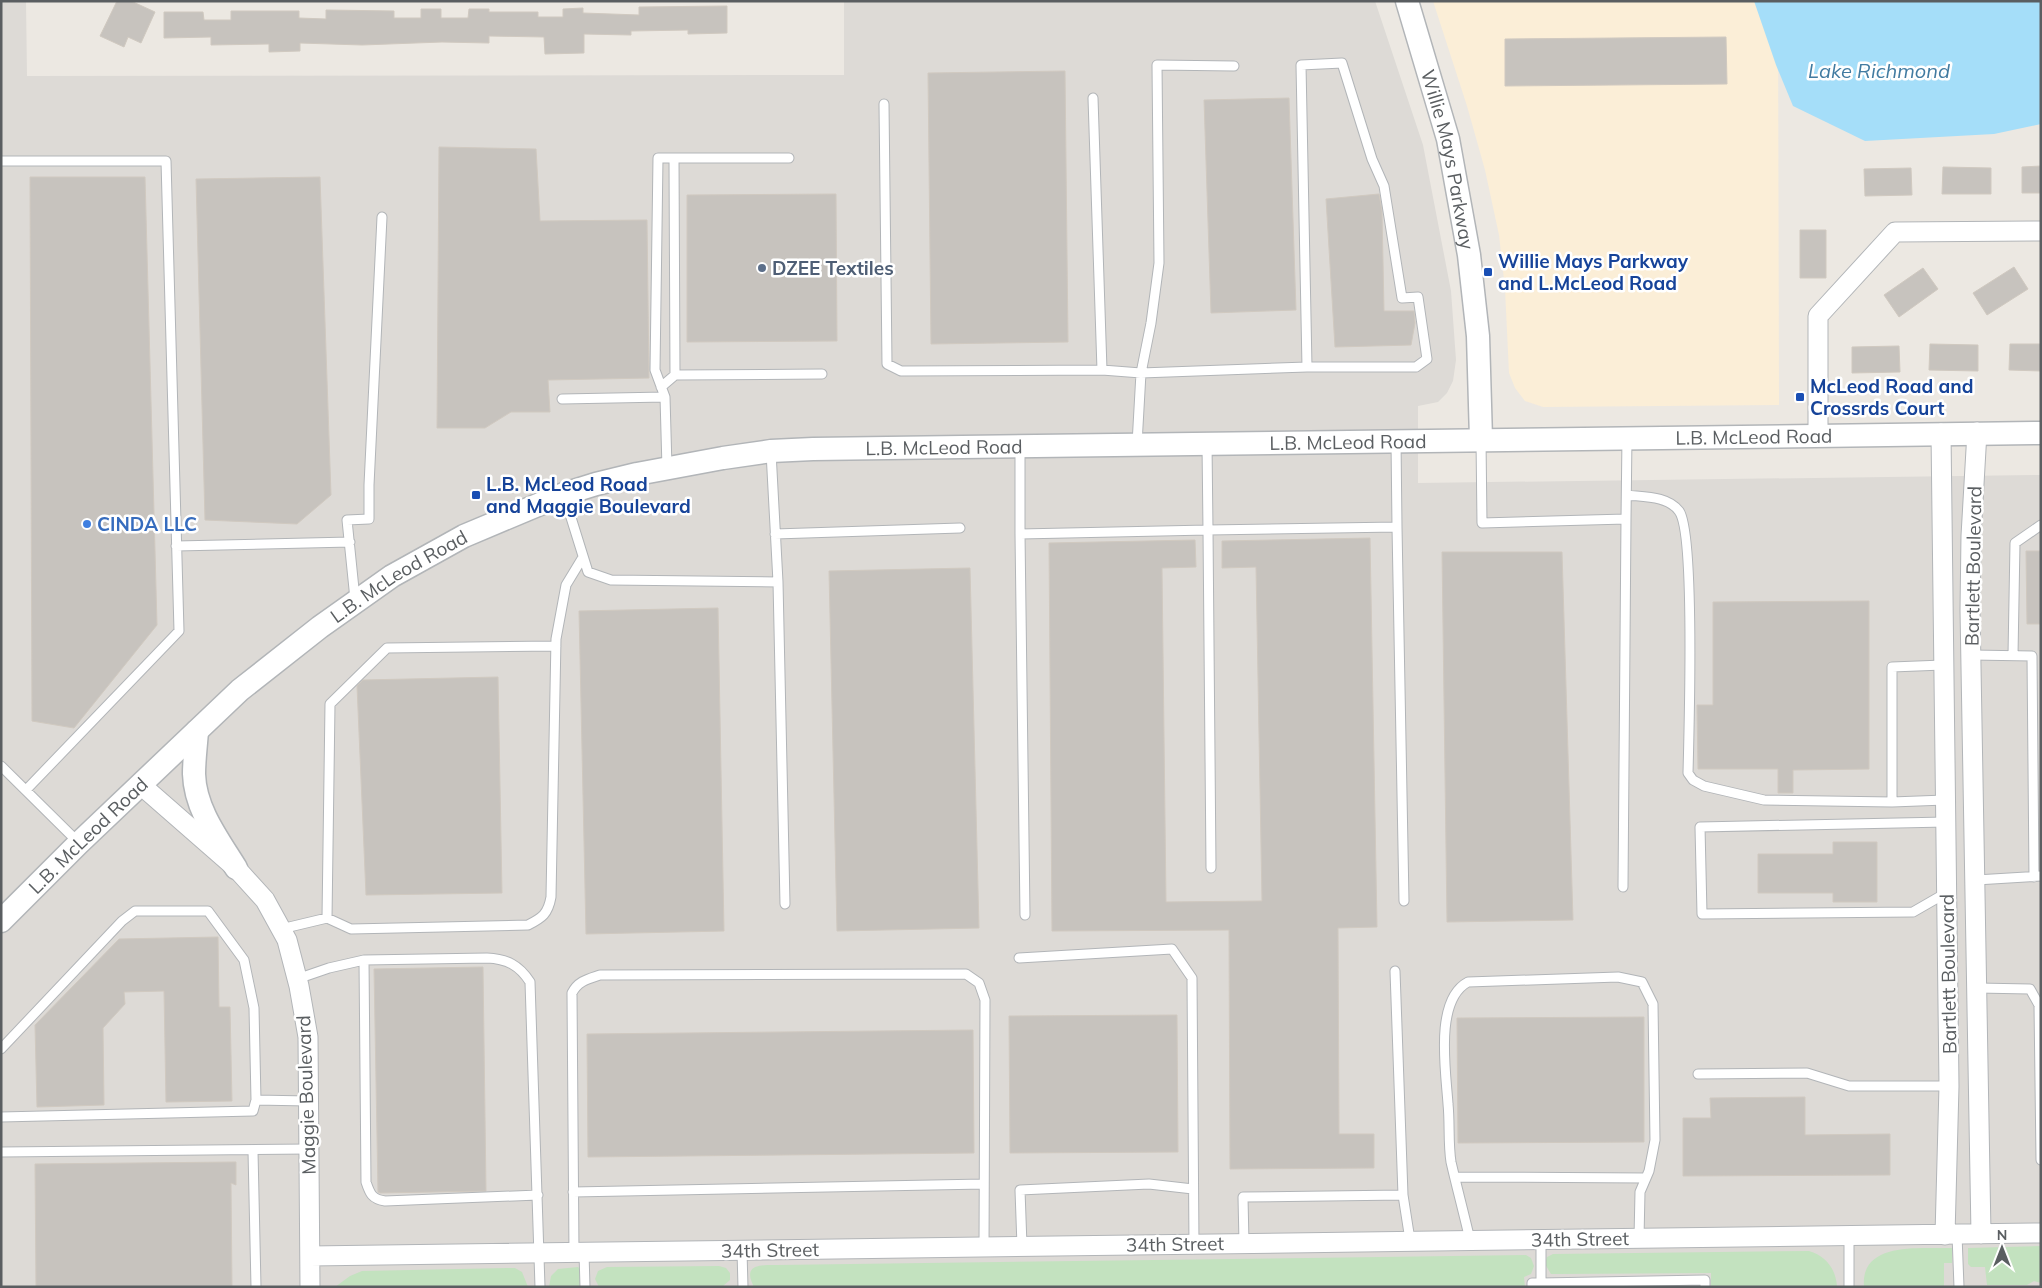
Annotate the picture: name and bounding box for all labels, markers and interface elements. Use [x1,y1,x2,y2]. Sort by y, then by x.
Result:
water label: Lake Richmond [1808,58,1950,83]
street label: Willie Mays Parkway [1416,67,1480,251]
place label: Willie Mays Parkway and L.McLeod Road [1498,249,1689,295]
place label: DZEE Textiles [772,256,894,280]
marker: DZEE Textiles [756,262,768,274]
marker: Willie Mays Parkway and L.McLeod Road [1482,266,1494,278]
place label: McLeod Road and Crossrds Court [1810,374,1973,420]
marker: McLeod Road and Crossrds Court [1794,391,1806,403]
street label: L.B. McLeod Road [1675,424,1833,450]
street label: L.B. McLeod Road [1269,429,1427,455]
street label: L.B. McLeod Road [865,434,1023,460]
place label: L.B. McLeod Road and Maggie Boulevard [486,472,691,518]
street label: Bartlett Boulevard [1960,486,1986,646]
marker: L.B. McLeod Road and Maggie Boulevard [470,489,482,501]
place label: CINDA LLC [97,512,197,536]
marker: CINDA LLC [81,518,93,530]
street label: L.B. McLeod Road [325,525,471,628]
street label: L.B. McLeod Road [23,772,153,899]
street label: Bartlett Boulevard [1935,894,1961,1054]
street label: Maggie Boulevard [291,1015,321,1175]
north arrow [1977,1223,2027,1273]
street label: 34th Street [1531,1226,1630,1252]
text: N [1997,1226,2007,1244]
street label: 34th Street [1126,1231,1225,1257]
street label: 34th Street [721,1237,820,1263]

